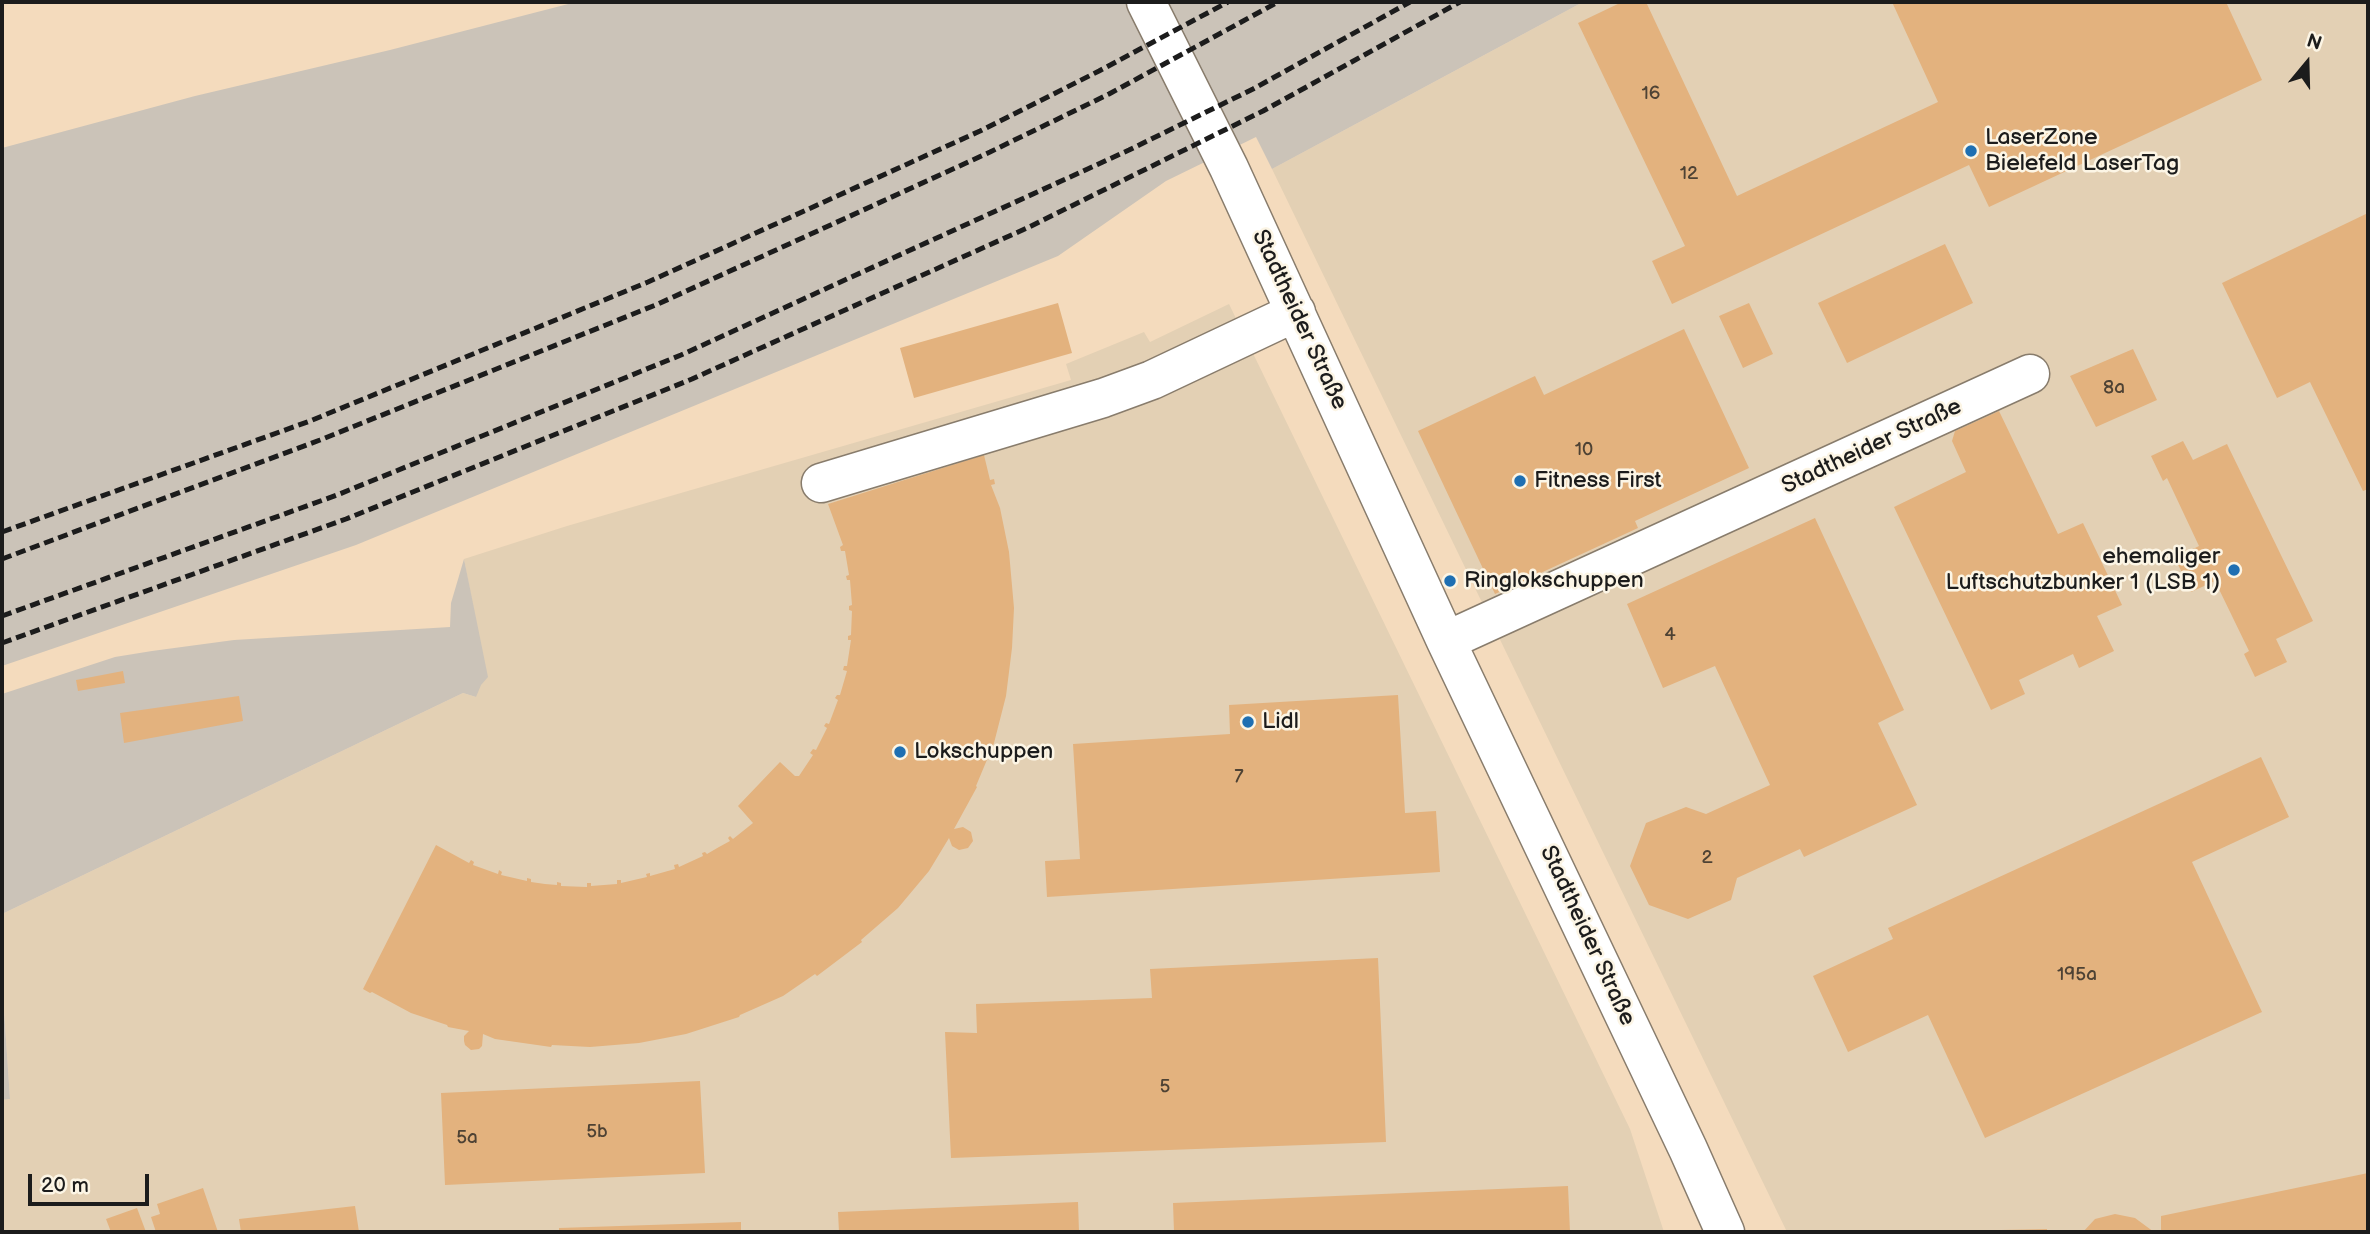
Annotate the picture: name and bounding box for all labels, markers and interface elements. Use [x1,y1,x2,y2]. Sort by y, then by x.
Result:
north arrow [2272,28,2342,98]
text: N [2304,29,2324,56]
house number: 16 [1642,83,1660,105]
place label: LaserZone Bielefeld LaserTag [1985,124,2179,178]
marker: LaserZone Bielefeld LaserTag [1963,143,1979,159]
house number: 12 [1680,163,1698,185]
street label: Stadtheider Straße [1245,226,1353,414]
house number: 8a [2103,377,2125,399]
street label: Stadtheider Straße [1778,393,1966,501]
house number: 10 [1575,439,1593,461]
place label: Fitness First [1534,467,1662,495]
marker: Fitness First [1512,473,1528,489]
place label: ehemaliger Luftschutzbunker 1 (LSB 1) [1945,543,2220,597]
marker: ehemaliger Luftschutzbunker 1 (LSB 1) [2226,562,2242,578]
place label: Ringlokschuppen [1464,567,1644,595]
marker: Ringlokschuppen [1442,573,1458,589]
house number: 4 [1664,624,1676,646]
place label: Lidl [1262,708,1299,736]
marker: Lidl [1240,714,1256,730]
place label: Lokschuppen [914,738,1053,766]
marker: Lokschuppen [892,744,908,760]
house number: 7 [1234,766,1244,788]
street label: Stadtheider Straße [1533,842,1641,1030]
house number: 2 [1701,847,1713,869]
house number: 195a [2057,964,2097,986]
house number: 5 [1160,1076,1170,1098]
house number: 5b [586,1121,608,1143]
house number: 5a [456,1127,478,1149]
scale bar [32,1160,152,1204]
text: 20 m [41,1173,89,1198]

